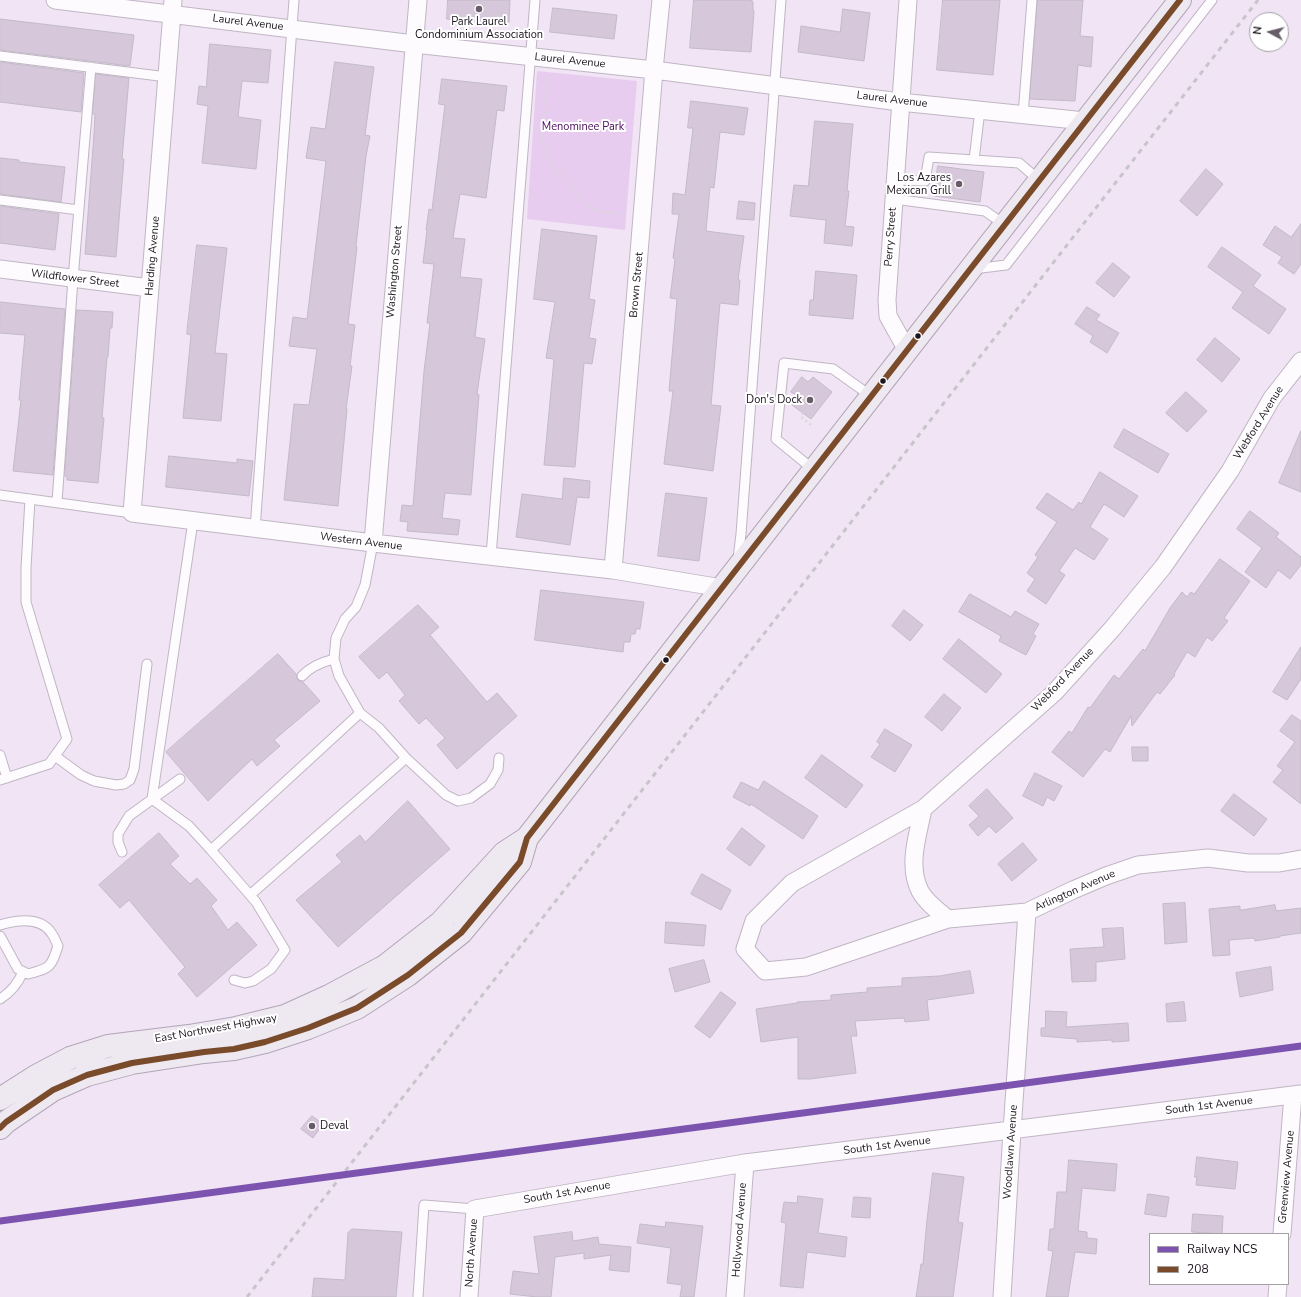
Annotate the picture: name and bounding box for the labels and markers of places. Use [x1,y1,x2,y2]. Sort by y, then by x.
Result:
marker: Park Laurel Condominium Association [474,4,484,14]
place label: Park Laurel Condominium Association [415,15,543,41]
place label: Los Azares Mexican Grill [887,171,951,197]
marker: Los Azares Mexican Grill [954,179,964,189]
unlabelled marker [913,331,923,341]
unlabelled marker [878,376,888,386]
place label: Don's Dock [746,393,802,407]
marker: Don's Dock [805,395,815,405]
unlabelled marker [661,655,671,665]
place label: Deval [320,1119,349,1133]
marker: Deval [307,1121,317,1131]

